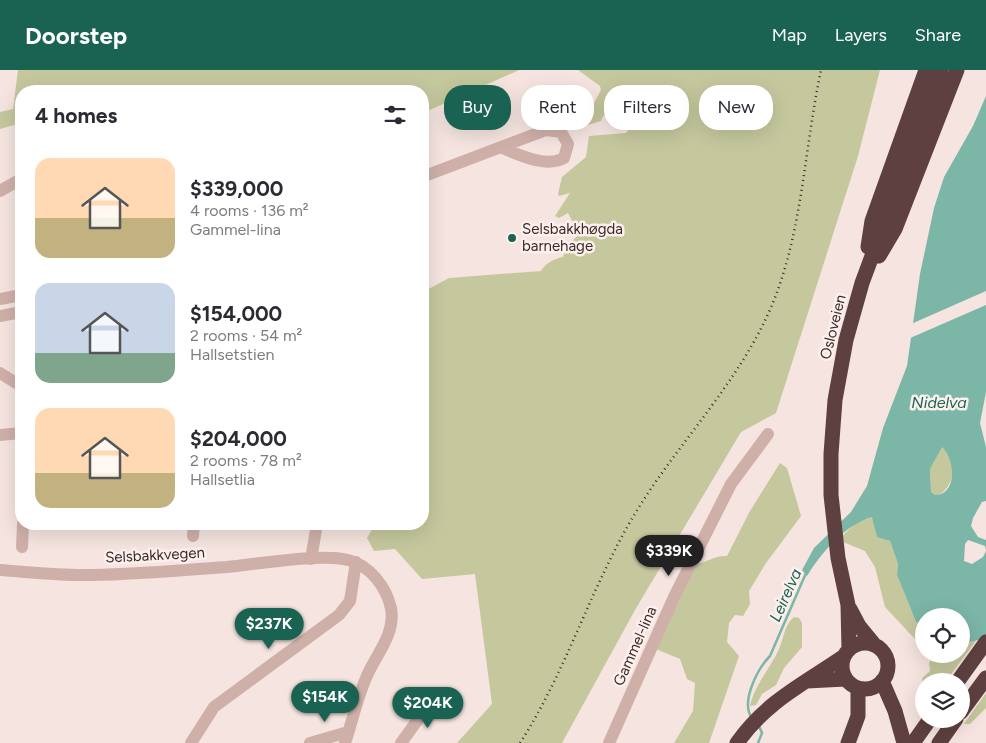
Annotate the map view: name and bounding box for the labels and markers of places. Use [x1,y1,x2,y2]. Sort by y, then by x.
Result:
place label: Selsbakkhøgda barnehage [522,220,623,255]
marker: Selsbakkhøgda barnehage [506,232,518,244]
pin: $339K [634,534,704,577]
pin: $237K [234,608,304,650]
pin: $154K [290,680,360,723]
pin: $204K [393,686,463,729]

